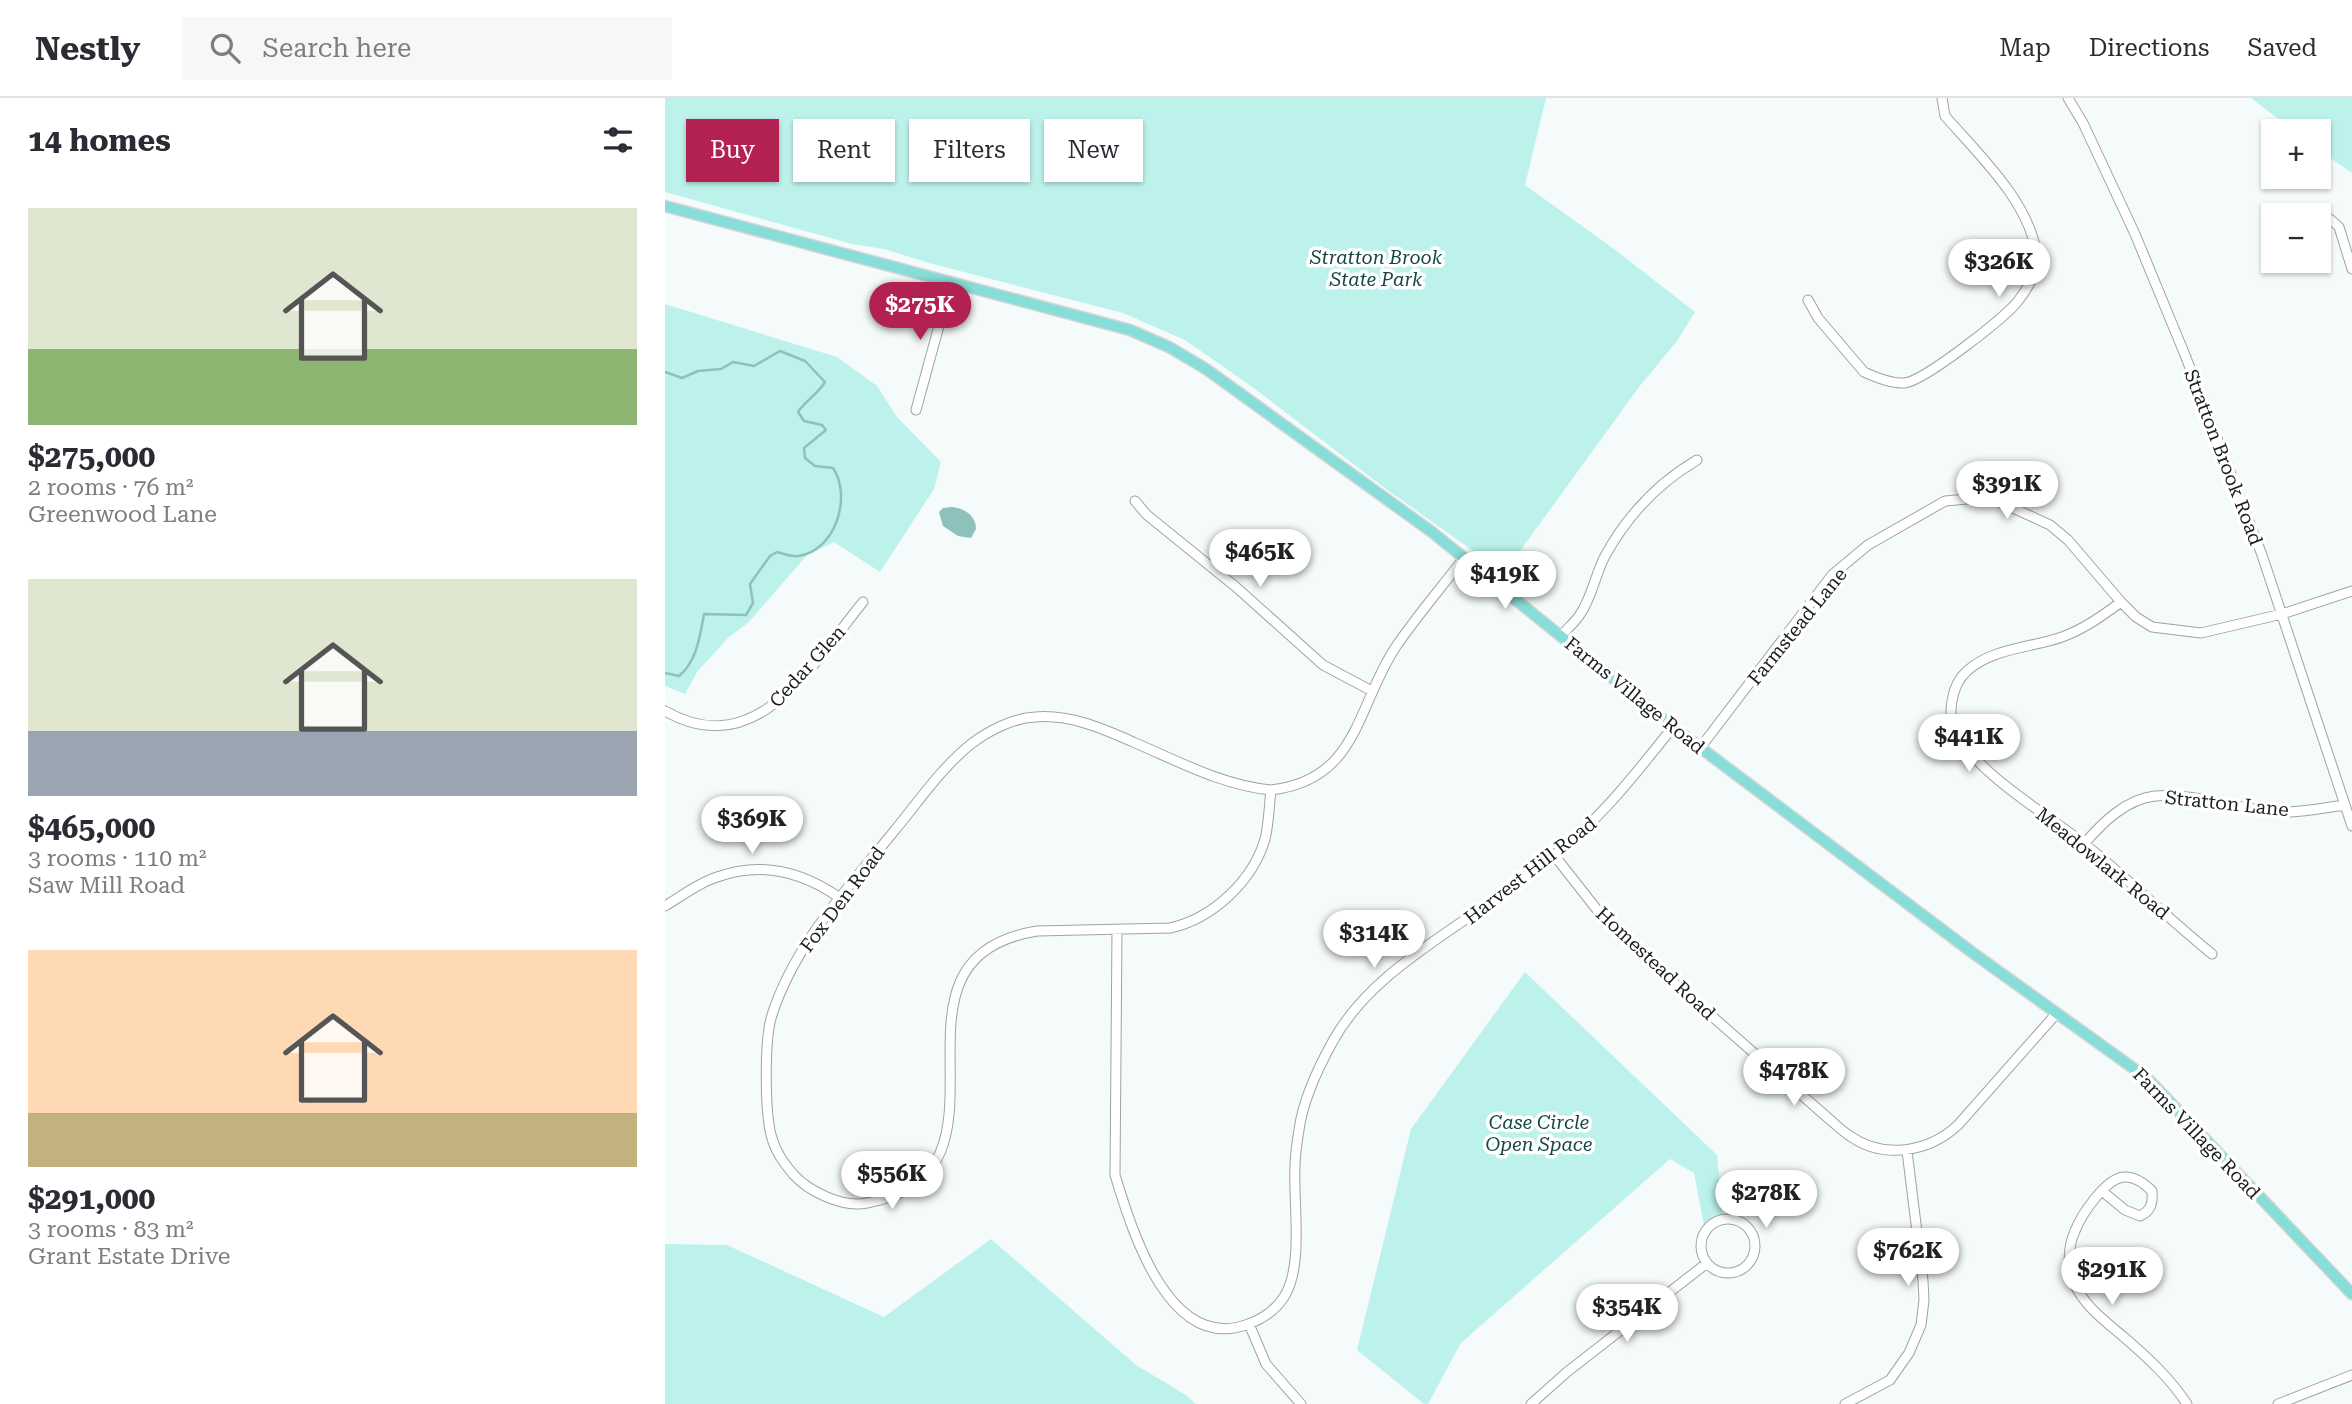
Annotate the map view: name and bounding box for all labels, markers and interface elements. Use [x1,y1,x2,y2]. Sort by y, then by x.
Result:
search box [182,17,672,80]
text: Nestly [35,29,140,68]
icon: search [206,29,244,67]
text: Search here [262,33,411,63]
text: Map [1999,34,2051,62]
text: Directions [2089,34,2209,62]
text: Saved [2247,34,2317,62]
chip: Buy [686,119,779,182]
chip: Rent [793,119,895,182]
chip: Filters [909,119,1030,182]
chip: New [1044,119,1143,182]
map controls [2261,119,2331,273]
button: + [2261,119,2331,189]
icon: filters [599,121,637,159]
text: 14 homes [28,123,171,158]
button: − [2261,203,2331,273]
pin: $326K [1950,240,2048,299]
park label: Stratton Brook State Park [1309,246,1443,291]
text: $326K [1964,248,2034,275]
icon: home [270,253,396,379]
pin: $275K [871,282,969,342]
text: $275K [885,291,955,318]
street label: Stratton Brook Road [2179,366,2268,548]
text: $275,000 [28,439,155,474]
pin: $391K [1958,462,2056,521]
text: $391K [1972,470,2042,497]
text: 2 rooms · 76 m² [28,474,194,501]
text: Greenwood Lane [28,501,217,528]
pin: $465K [1211,530,1309,589]
text: $465K [1225,538,1295,565]
pin: $419K [1456,552,1554,611]
text: $419K [1470,560,1540,587]
street label: Farmstead Lane [1743,563,1852,690]
street label: Cedar Glen [765,621,850,712]
icon: home [270,624,396,750]
street label: Farms Village Road [1560,632,1709,759]
pin: $441K [1920,714,2018,774]
text: $441K [1934,723,2004,750]
street label: Stratton Lane [2164,786,2290,821]
pin: $369K [703,796,801,856]
street label: Meadowlark Road [2031,803,2174,924]
text: $369K [717,805,787,832]
text: $465,000 [28,810,155,845]
street label: Harvest Hill Road [1460,812,1601,929]
street label: Fox Den Road [795,842,890,957]
text: 3 rooms · 110 m² [28,845,206,872]
text: Saw Mill Road [28,872,185,899]
street label: Homestead Road [1591,902,1720,1025]
pin: $314K [1325,910,1423,970]
text: $314K [1339,919,1409,946]
icon: home [270,995,396,1121]
pin: $478K [1745,1048,1843,1108]
text: $478K [1759,1057,1829,1084]
street label: Farms Village Road [2128,1063,2265,1204]
park label: Case Circle Open Space [1486,1111,1593,1156]
pin: $556K [843,1152,941,1211]
text: $556K [857,1160,927,1187]
pin: $278K [1717,1170,1815,1230]
text: $278K [1731,1179,1801,1206]
text: $291,000 [28,1181,155,1216]
text: 3 rooms · 83 m² [28,1216,194,1243]
pin: $762K [1859,1228,1957,1288]
text: $762K [1873,1237,1943,1264]
text: Grant Estate Drive [28,1243,230,1270]
pin: $291K [2063,1248,2161,1307]
text: $291K [2077,1256,2147,1283]
pin: $354K [1578,1284,1676,1344]
text: $354K [1592,1293,1662,1320]

